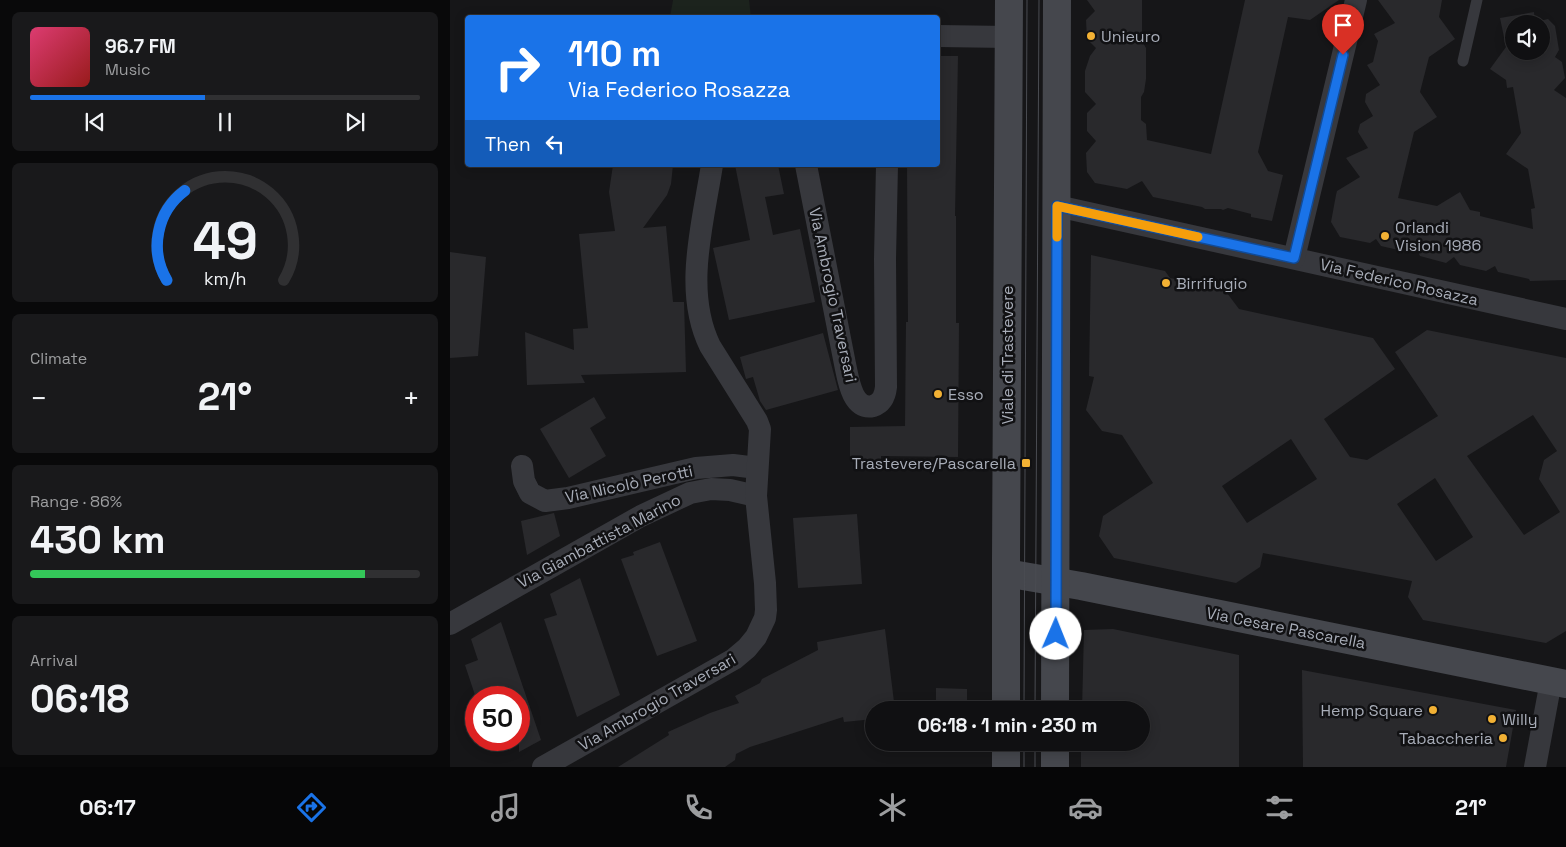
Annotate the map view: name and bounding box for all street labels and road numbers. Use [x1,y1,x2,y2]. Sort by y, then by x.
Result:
street label: Via Ambrogio Traversari [804,206,862,384]
street label: Via Federico Rosazza [1318,254,1480,310]
street label: Viale di Trastevere [997,286,1018,425]
street label: Via Nicolò Perotti [563,460,695,508]
street label: Via Giambattista Marino [514,489,684,593]
street label: Via Cesare Pascarella [1205,602,1367,654]
street label: Via Ambrogio Traversari [575,648,739,756]

